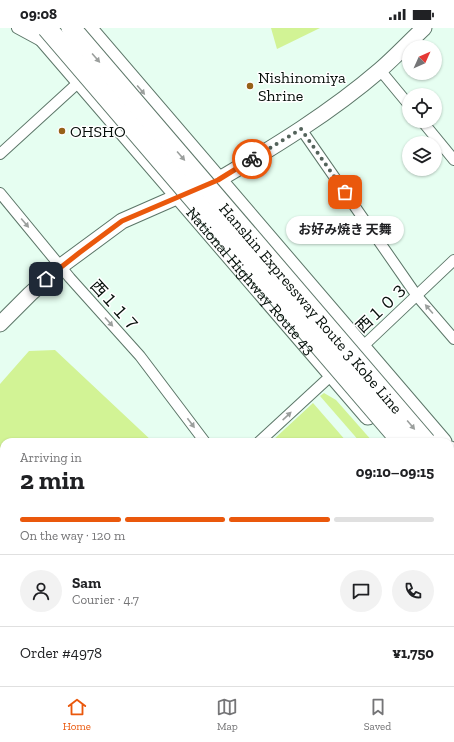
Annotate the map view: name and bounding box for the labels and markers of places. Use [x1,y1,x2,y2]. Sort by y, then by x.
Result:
place label: Nishinomiya Shrine [258,68,346,105]
marker: Nishinomiya Shrine [245,81,255,91]
place label: OHSHO [70,122,126,141]
marker: OHSHO [57,126,67,136]
pin [328,175,362,209]
callout: お好み焼き 天舞 [286,216,404,244]
pin [29,262,63,296]

